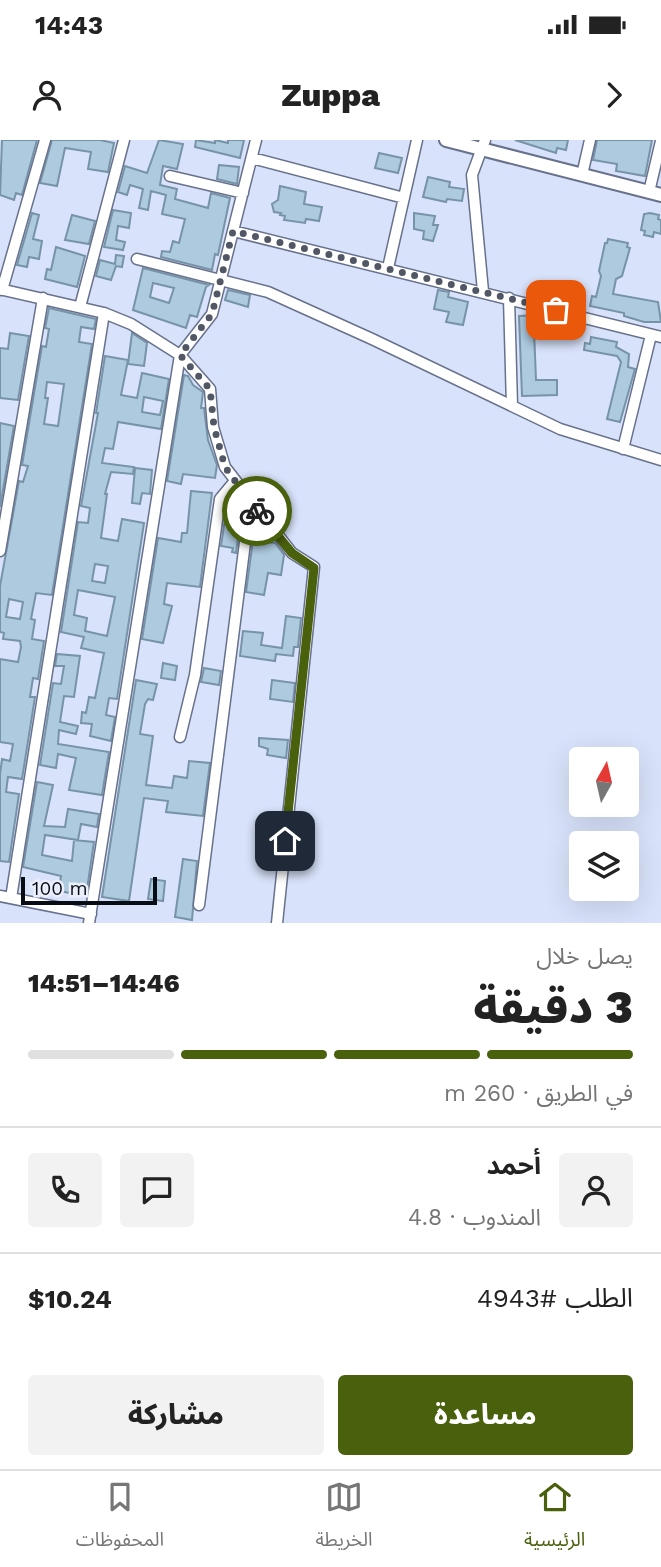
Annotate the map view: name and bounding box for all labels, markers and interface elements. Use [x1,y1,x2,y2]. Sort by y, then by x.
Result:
text: 14:43 [35,10,103,40]
icon: person [28,76,66,114]
text: Zuppa [281,76,380,114]
icon: forward [595,76,633,114]
pin [526,280,586,340]
icon: bag [537,291,575,329]
courier [222,476,292,546]
icon: bike [238,492,276,530]
north arrow [569,747,639,817]
map controls [569,747,639,901]
pin [255,811,315,871]
icon: home [266,822,304,860]
button: layers [569,831,639,901]
scale bar [21,874,158,906]
text: 100 m [32,877,88,900]
text: يصل خلال [536,943,633,970]
text: 14:46–14:51 [28,968,180,998]
text: 3 دقيقة [473,980,633,1034]
text: في الطريق · 260 m [444,1080,633,1107]
text: أحمد [487,1150,541,1180]
button: phone [28,1153,102,1227]
button: chat [120,1153,194,1227]
button: person [559,1153,633,1227]
text: المندوب · 4.8 [408,1204,541,1231]
text: الطلب #4943 [477,1283,633,1313]
text: $10.24 [28,1284,112,1314]
button: مشاركة [28,1375,324,1455]
button: مساعدة [338,1375,633,1455]
tab: المحفوظات [76,1478,164,1560]
tab: الخريطة [316,1478,373,1560]
tab: الرئيسية [524,1478,585,1560]

